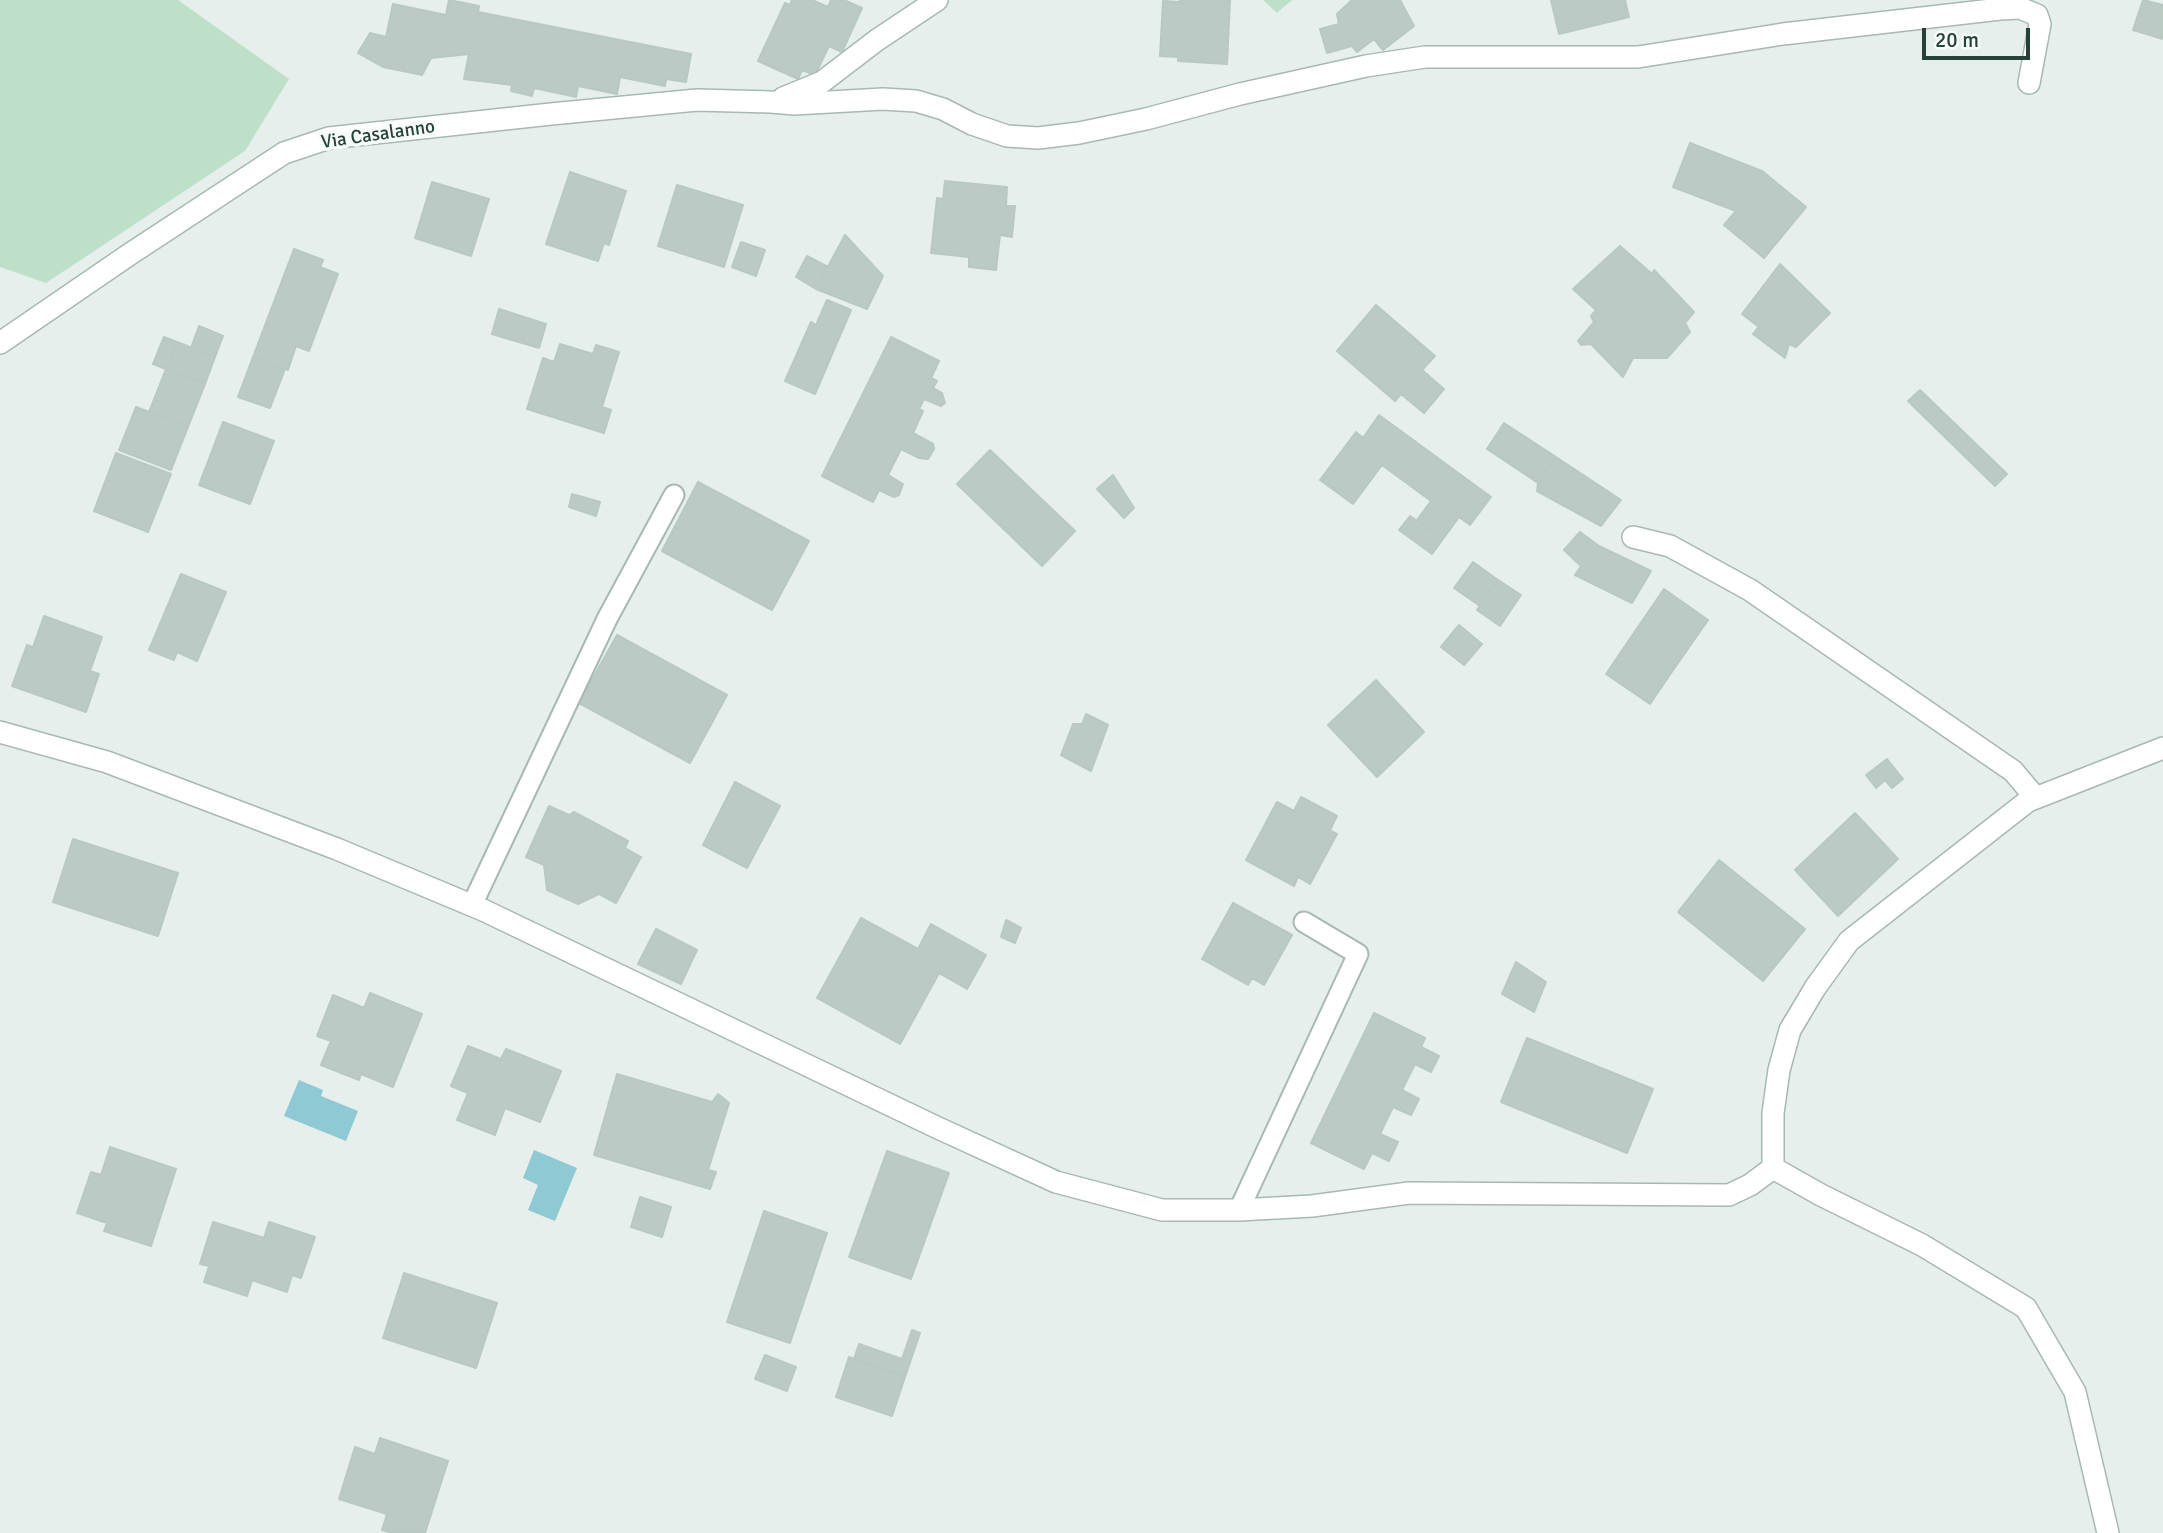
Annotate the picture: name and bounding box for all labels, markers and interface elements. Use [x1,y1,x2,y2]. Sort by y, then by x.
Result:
scale bar [1925,14,2034,58]
text: 20 m [1935,27,1979,53]
street label: Via Casalanno [320,116,436,154]

